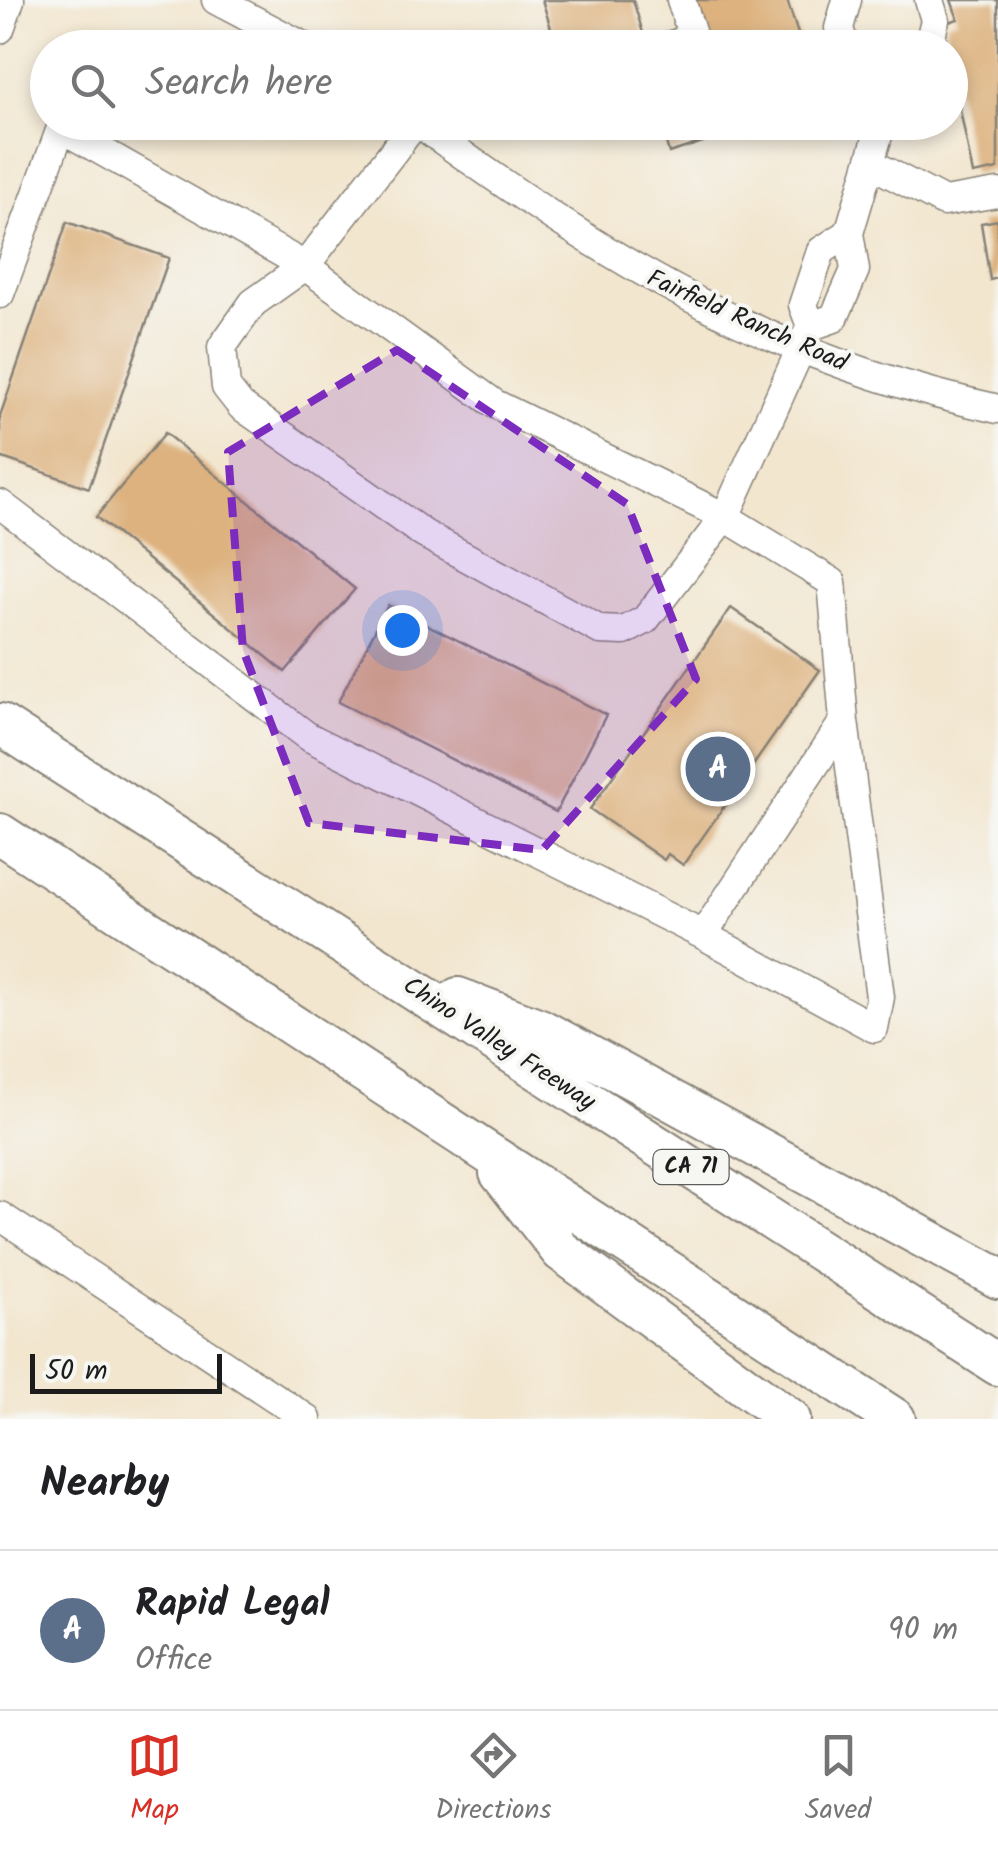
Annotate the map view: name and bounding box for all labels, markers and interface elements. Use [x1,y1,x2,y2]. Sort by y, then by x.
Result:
search box [30,30,968,140]
text: Search here [145,55,332,115]
icon: search [65,58,120,113]
street label: Fairfield Ranch Road [640,259,855,384]
your location [377,605,428,656]
pin: A [686,732,750,806]
street label: Chino Valley Freeway [394,966,604,1122]
road number: CA 71 [654,1150,728,1184]
scale bar [30,1349,222,1394]
text: 50 m [45,1349,108,1394]
text: Nearby [40,1451,169,1518]
text: Rapid Legal [135,1575,330,1635]
text: A [62,1605,83,1656]
text: 90 m [888,1605,958,1656]
text: Office [135,1635,212,1686]
tab: Map [127,1728,182,1833]
tab: Directions [435,1728,551,1833]
tab: Saved [805,1728,871,1833]

